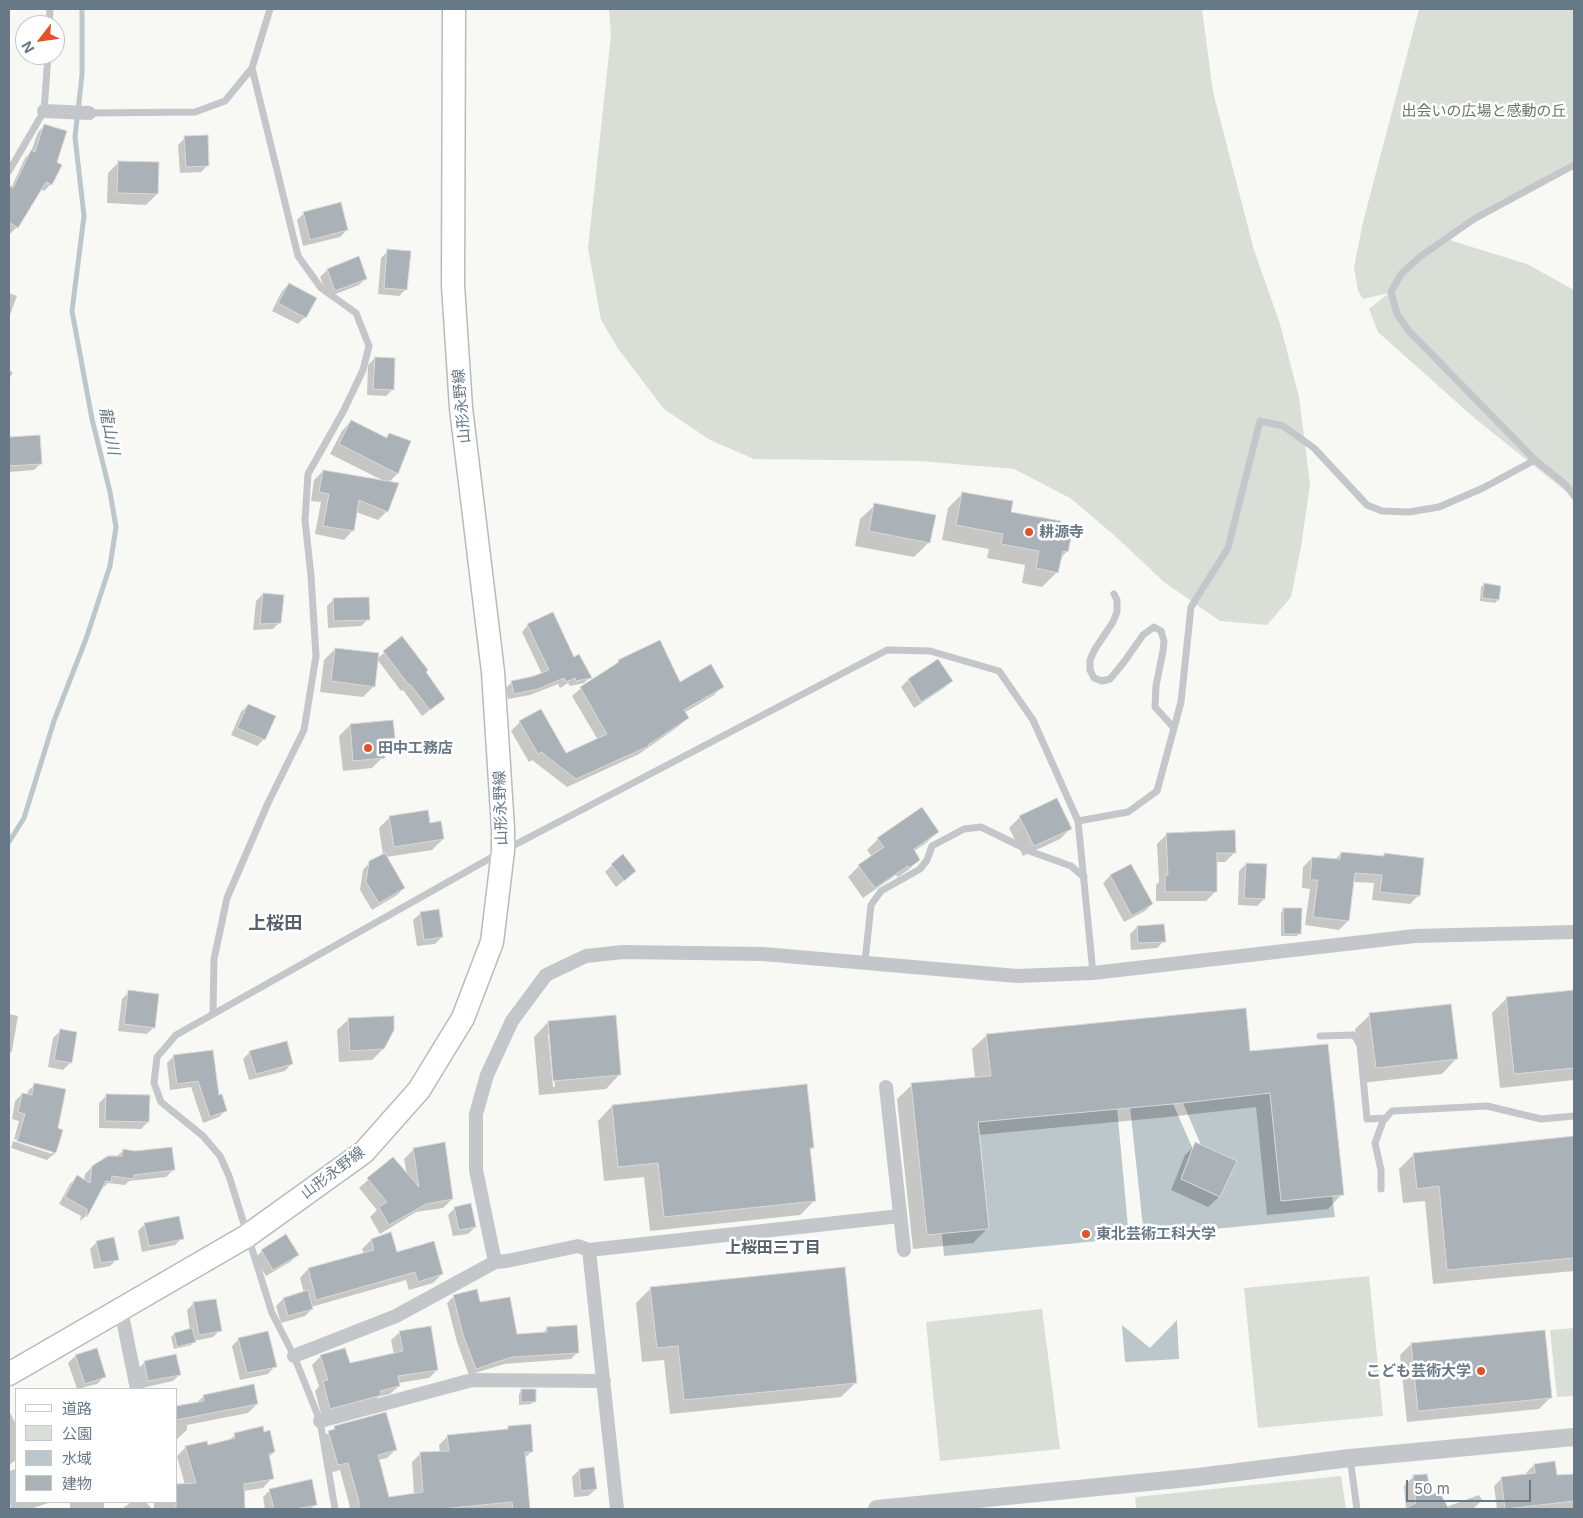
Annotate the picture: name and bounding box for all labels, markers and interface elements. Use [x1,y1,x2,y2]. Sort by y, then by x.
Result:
north arrow [15,15,65,65]
text: N [17,38,37,56]
park label: 出会いの広場と感動の丘 [1402,102,1566,120]
street label: 山形永野線 [450,368,474,444]
water label: 龍山川 [95,406,123,456]
place label: 耕源寺 [1039,523,1084,541]
marker: 耕源寺 [1023,526,1035,538]
place label: 田中工務店 [378,739,453,757]
marker: 田中工務店 [362,742,374,754]
street label: 山形永野線 [491,770,511,846]
district label: 上桜田 [248,913,302,935]
street label: 山形永野線 [298,1143,368,1203]
place label: 東北芸術工科大学 [1096,1225,1216,1243]
marker: 東北芸術工科大学 [1080,1228,1092,1240]
district label: 上桜田三丁目 [725,1238,821,1258]
place label: こども芸術大学 [1366,1362,1471,1380]
marker: こども芸術大学 [1475,1365,1487,1377]
legend [15,1388,178,1503]
text: 道路 [62,1399,92,1418]
text: 公園 [62,1424,92,1443]
text: 水域 [62,1449,92,1468]
scale bar [1408,1470,1533,1502]
text: 建物 [62,1474,92,1493]
text: 50 m [1414,1479,1450,1498]

